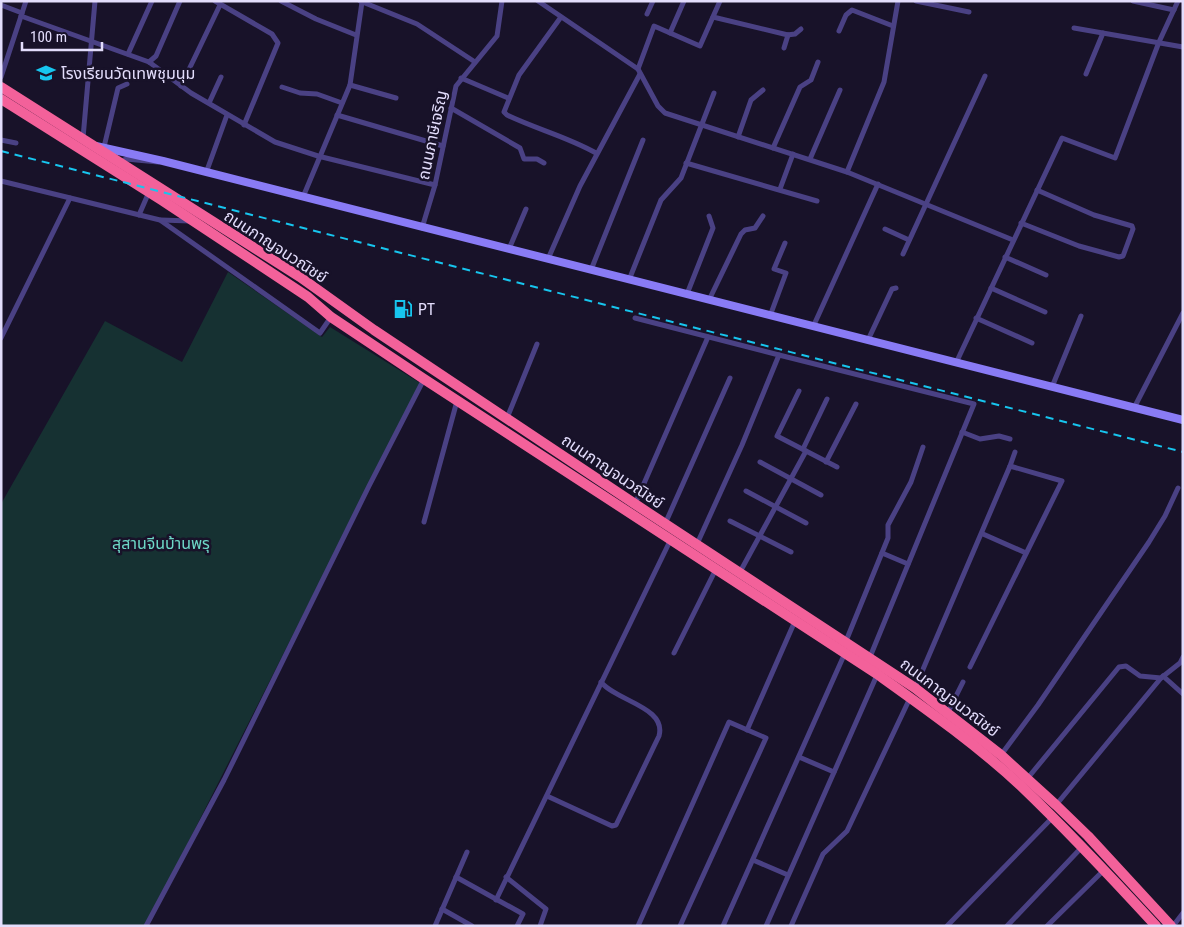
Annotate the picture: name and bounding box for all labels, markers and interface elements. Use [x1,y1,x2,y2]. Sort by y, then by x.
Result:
scale bar [22,20,102,52]
text: 100 m [30,28,67,46]
school or university icon: โรงเรียนวัดเทพชุมนุม [35,62,57,84]
place label: โรงเรียนวัดเทพชุมนุม [61,64,195,83]
street label: ถนนภาษีเจริญ [414,89,451,181]
street label: ถนนกาญจนวณิชย์ [221,206,331,287]
fuel station icon: PT [392,298,414,320]
place label: PT [418,300,435,319]
street label: ถนนกาญจนวณิชย์ [558,430,667,513]
park label: สุสานจีนบ้านพรุ [112,534,210,553]
street label: ถนนกาญจนวณิชย์ [896,654,1003,741]

